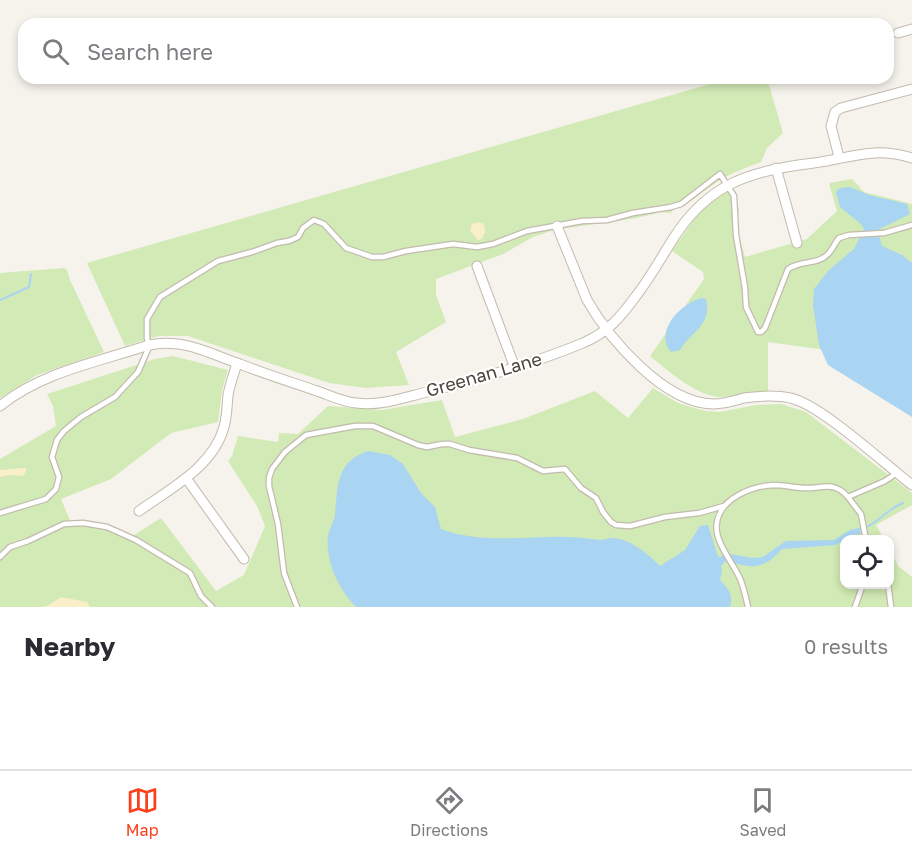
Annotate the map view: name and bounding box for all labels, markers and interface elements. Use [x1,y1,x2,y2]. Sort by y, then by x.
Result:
search box [18,18,894,84]
icon: search [39,35,72,68]
text: Search here [87,38,213,65]
street label: Greenan Lane [423,347,544,401]
map controls [840,535,894,589]
button: locate [840,535,894,589]
text: Nearby [24,631,115,662]
text: 0 results [804,634,888,658]
tab: Map [126,784,159,840]
tab: Directions [410,784,488,840]
tab: Saved [740,784,786,840]

